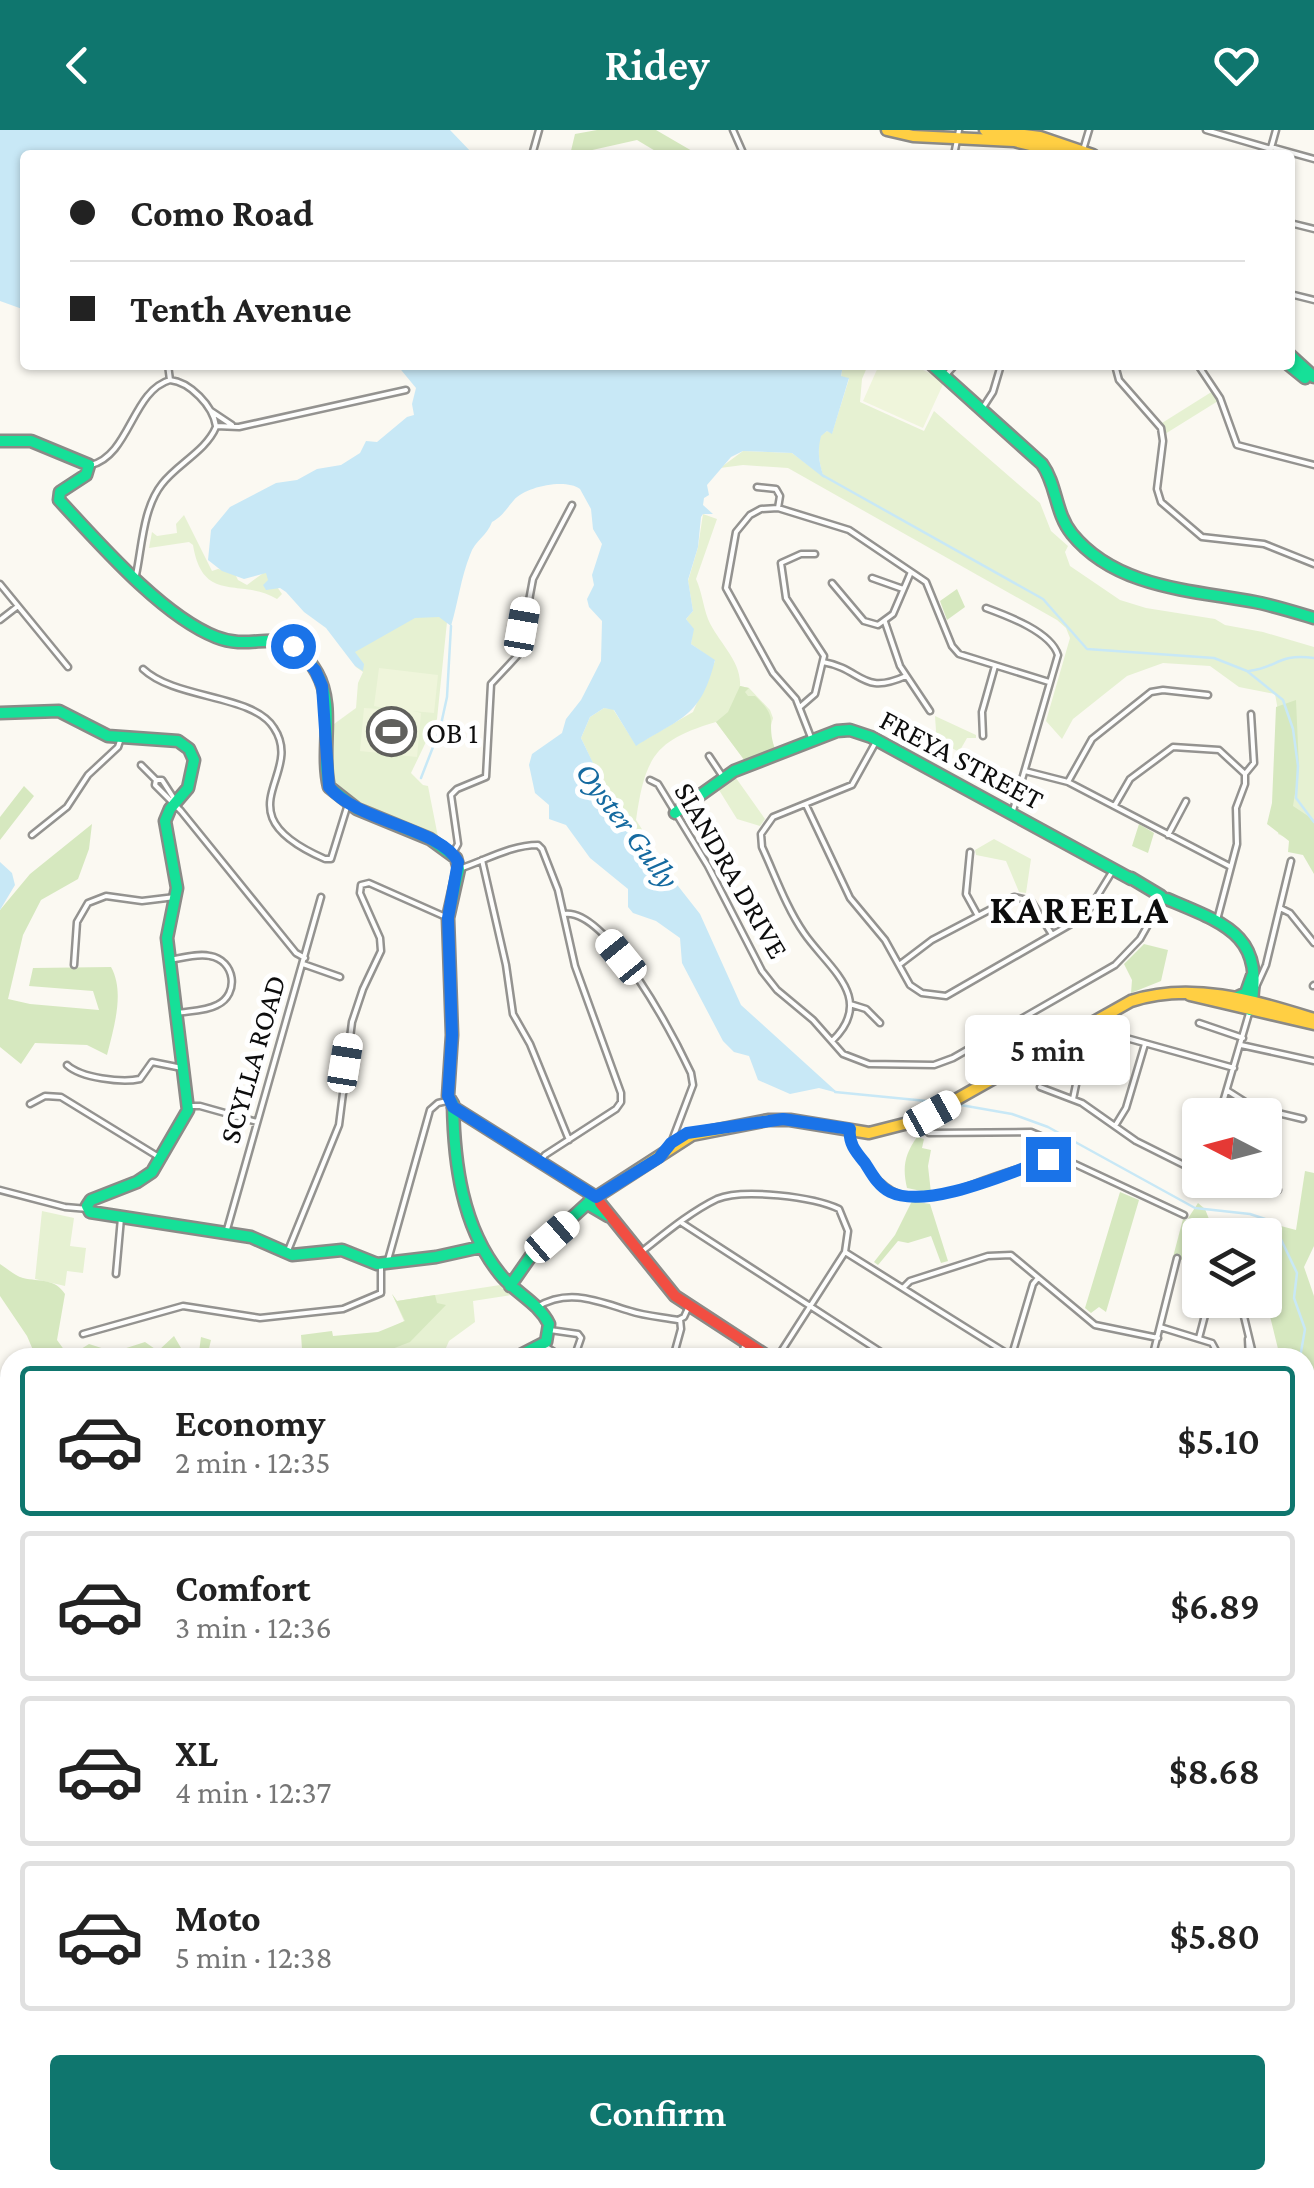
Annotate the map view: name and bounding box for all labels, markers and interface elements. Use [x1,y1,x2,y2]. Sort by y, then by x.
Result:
icon: back [50,38,105,93]
icon: heart [1209,38,1264,93]
text: Ridey [605,40,710,90]
text: Como Road [130,192,314,234]
text: Tenth Avenue [130,288,352,330]
car [502,595,542,659]
route start [271,624,316,669]
street label: FREYA STREET [875,702,1049,816]
sports icon: OB 1 [365,706,417,758]
place label: OB 1 [426,716,478,749]
water label: Oyster Gully [569,755,687,895]
street label: SIANDRA DRIVE [668,776,796,964]
district label: KAREELA [990,887,1170,932]
car [590,924,652,990]
street label: SCYLLA ROAD [212,971,292,1147]
callout: 5 min [966,1014,1130,1084]
car [325,1031,365,1095]
text: 5 min [1010,1032,1085,1068]
car [898,1086,966,1142]
north arrow [1182,1098,1282,1198]
map controls [1182,1098,1282,1318]
route end [1026,1137,1071,1182]
car [520,1206,584,1268]
button: layers [1182,1218,1282,1318]
icon: car [55,1396,145,1486]
text: Economy [175,1402,325,1444]
text: $5.10 [1178,1420,1260,1462]
text: 2 min · 12:35 [175,1444,331,1480]
icon: car [55,1561,145,1651]
text: Comfort [175,1567,311,1609]
text: $6.89 [1171,1585,1260,1627]
text: 3 min · 12:36 [175,1609,332,1645]
icon: car [55,1726,145,1816]
text: XL [175,1732,218,1774]
text: $8.68 [1169,1750,1260,1792]
text: 4 min · 12:37 [175,1774,331,1810]
icon: car [55,1891,145,1981]
text: Moto [175,1897,261,1939]
text: $5.80 [1170,1915,1260,1957]
text: 5 min · 12:38 [175,1939,333,1975]
button: Confirm [50,2055,1265,2170]

